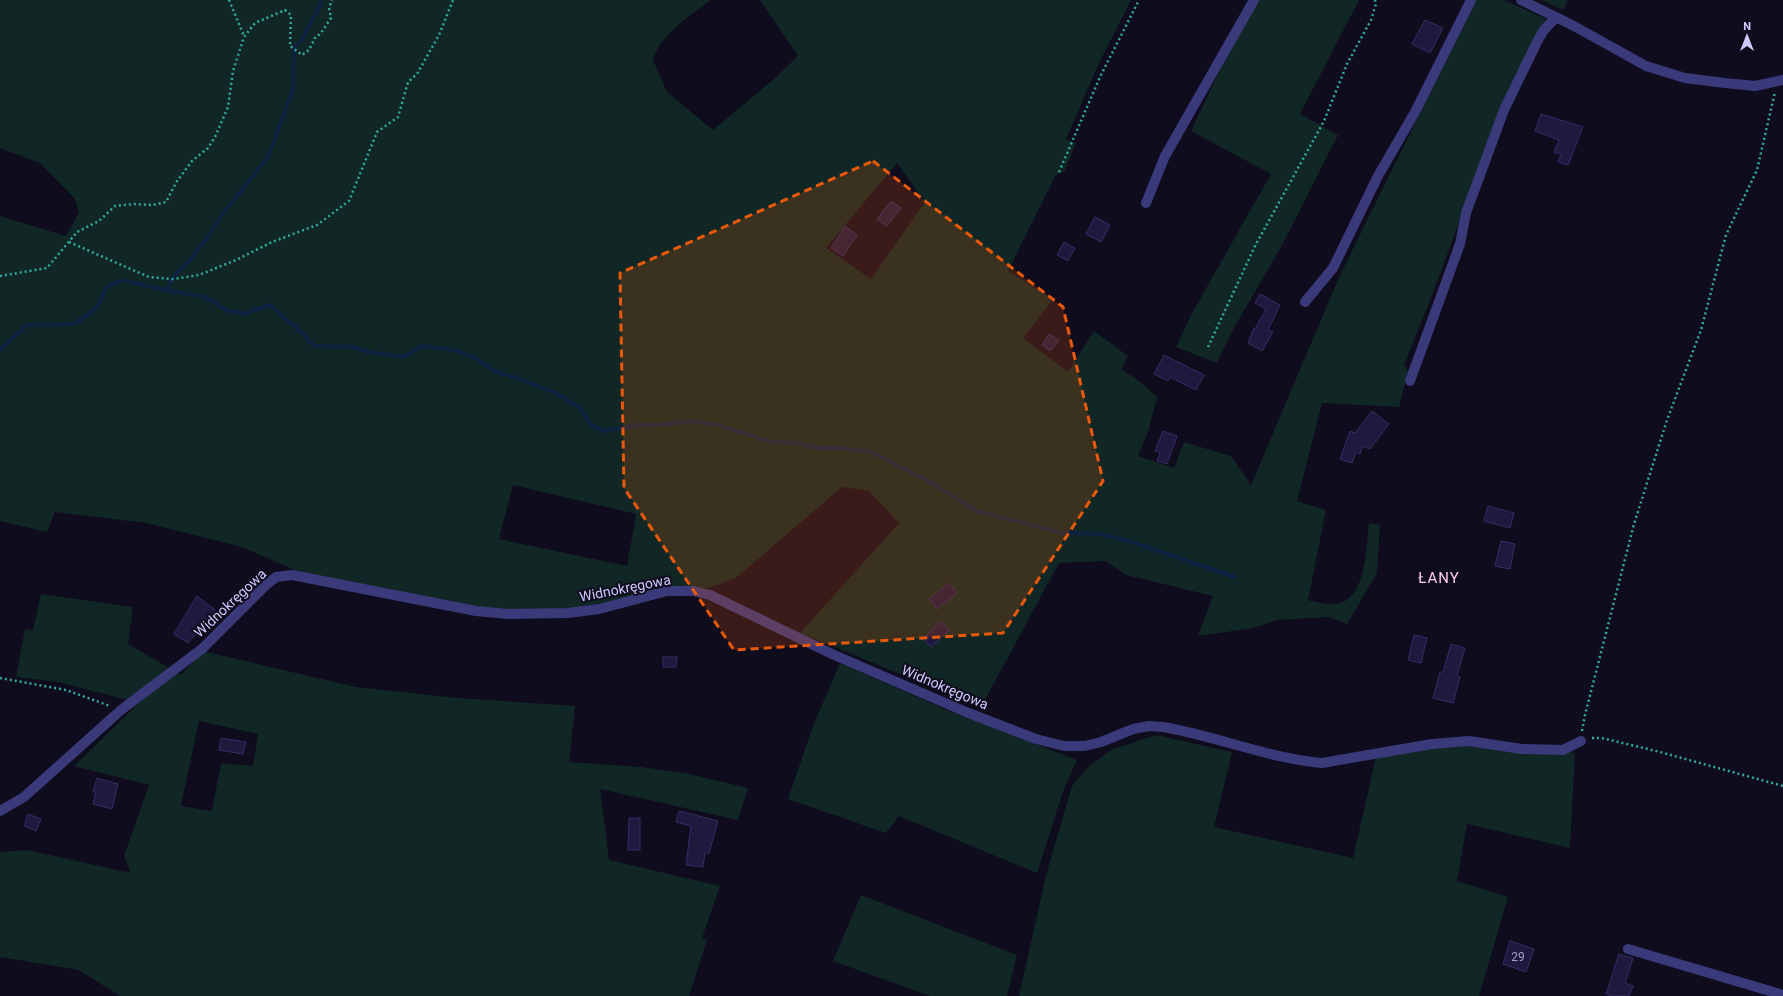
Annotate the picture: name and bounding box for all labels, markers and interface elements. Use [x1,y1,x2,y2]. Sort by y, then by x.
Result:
north arrow [1727,16,1767,56]
text: N [1743,20,1751,33]
street label: Widnokręgowa [191,566,269,640]
district label: ŁANY [1418,569,1460,587]
street label: Widnokręgowa [578,571,672,605]
street label: Widnokręgowa [899,662,991,712]
house number: 29 [1511,950,1525,964]

